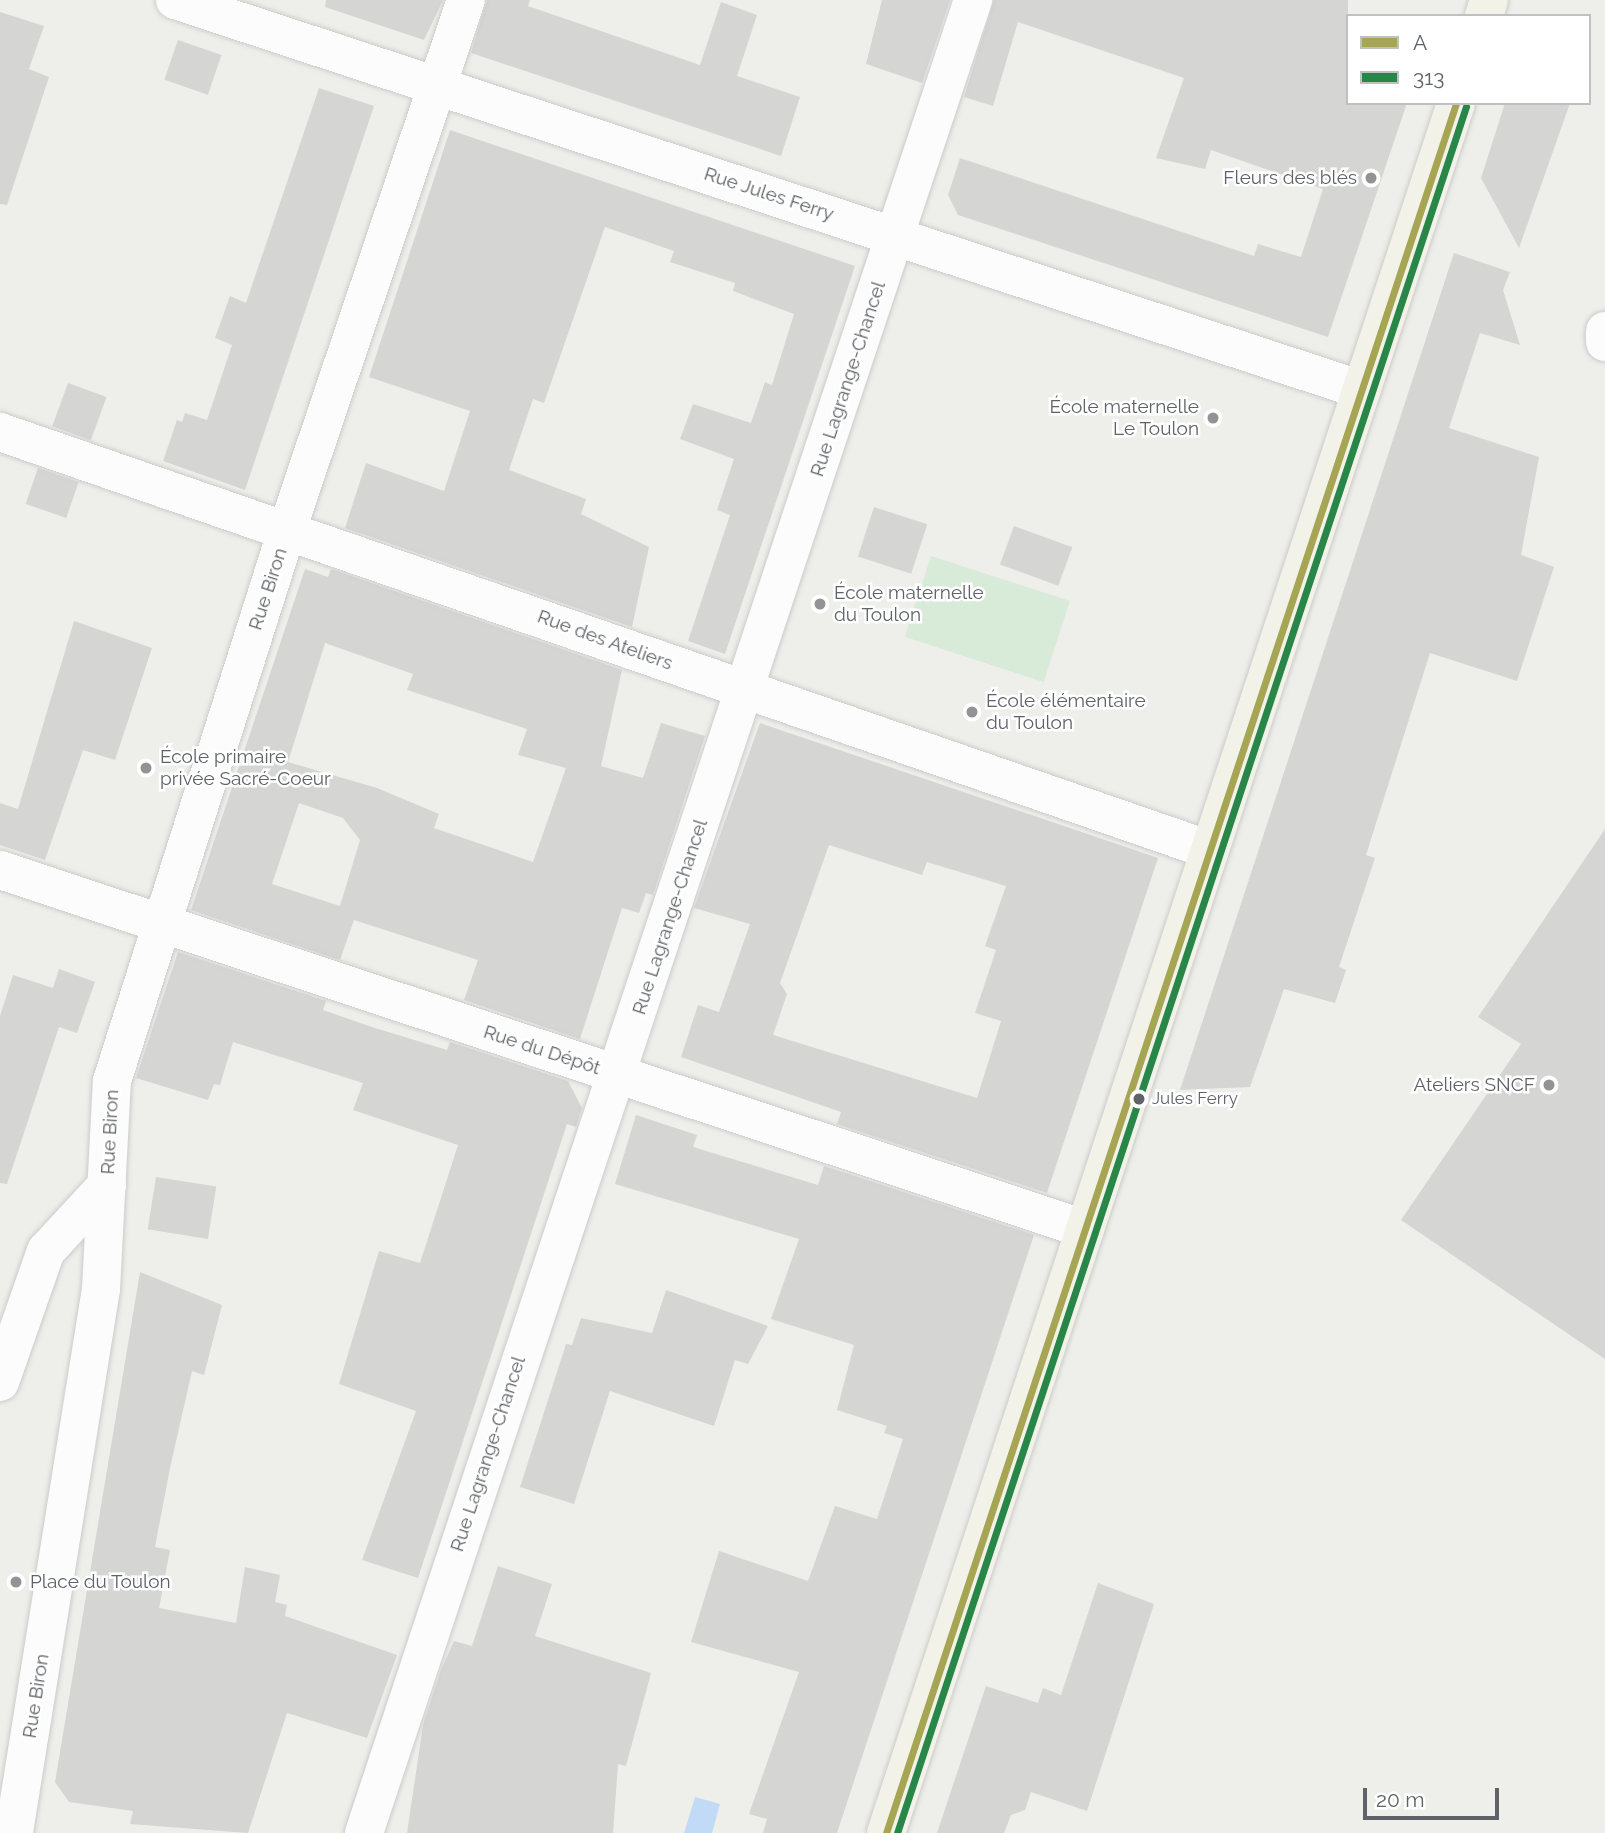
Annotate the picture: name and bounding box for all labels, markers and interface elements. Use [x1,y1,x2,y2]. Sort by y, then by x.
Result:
legend [1346,14,1591,105]
text: A [1413,30,1427,55]
text: 313 [1413,65,1444,90]
street label: Rue Jules Ferry [701,162,837,226]
place label: Fleurs des blés [1223,167,1357,189]
marker: Fleurs des blés [1363,170,1379,186]
street label: Rue Lagrange-Chancel [806,279,890,479]
place label: École maternelle Le Toulon [1049,396,1199,440]
marker: École maternelle Le Toulon [1205,410,1221,426]
street label: Rue Biron [244,545,292,633]
place label: École maternelle du Toulon [834,582,984,626]
marker: École maternelle du Toulon [812,596,828,612]
street label: Rue des Ateliers [534,605,676,675]
place label: École élémentaire du Toulon [986,690,1146,734]
marker: École élémentaire du Toulon [964,704,980,720]
place label: École primaire privée Sacré-Coeur [160,746,331,790]
marker: École primaire privée Sacré-Coeur [138,760,154,776]
street label: Rue Lagrange-Chancel [628,817,712,1017]
street label: Rue du Dépôt [481,1020,603,1080]
place label: Ateliers SNCF [1414,1074,1535,1096]
marker: Ateliers SNCF [1541,1077,1557,1093]
street label: Rue Biron [96,1089,124,1175]
place label: Jules Ferry [1152,1089,1238,1109]
marker: Jules Ferry [1132,1092,1146,1106]
street label: Rue Lagrange-Chancel [446,1354,530,1554]
place label: Place du Toulon [30,1571,171,1593]
marker: Place du Toulon [8,1574,24,1590]
street label: Rue Biron [18,1652,54,1740]
scale bar [1367,1773,1504,1817]
text: 20 m [1376,1787,1424,1812]

